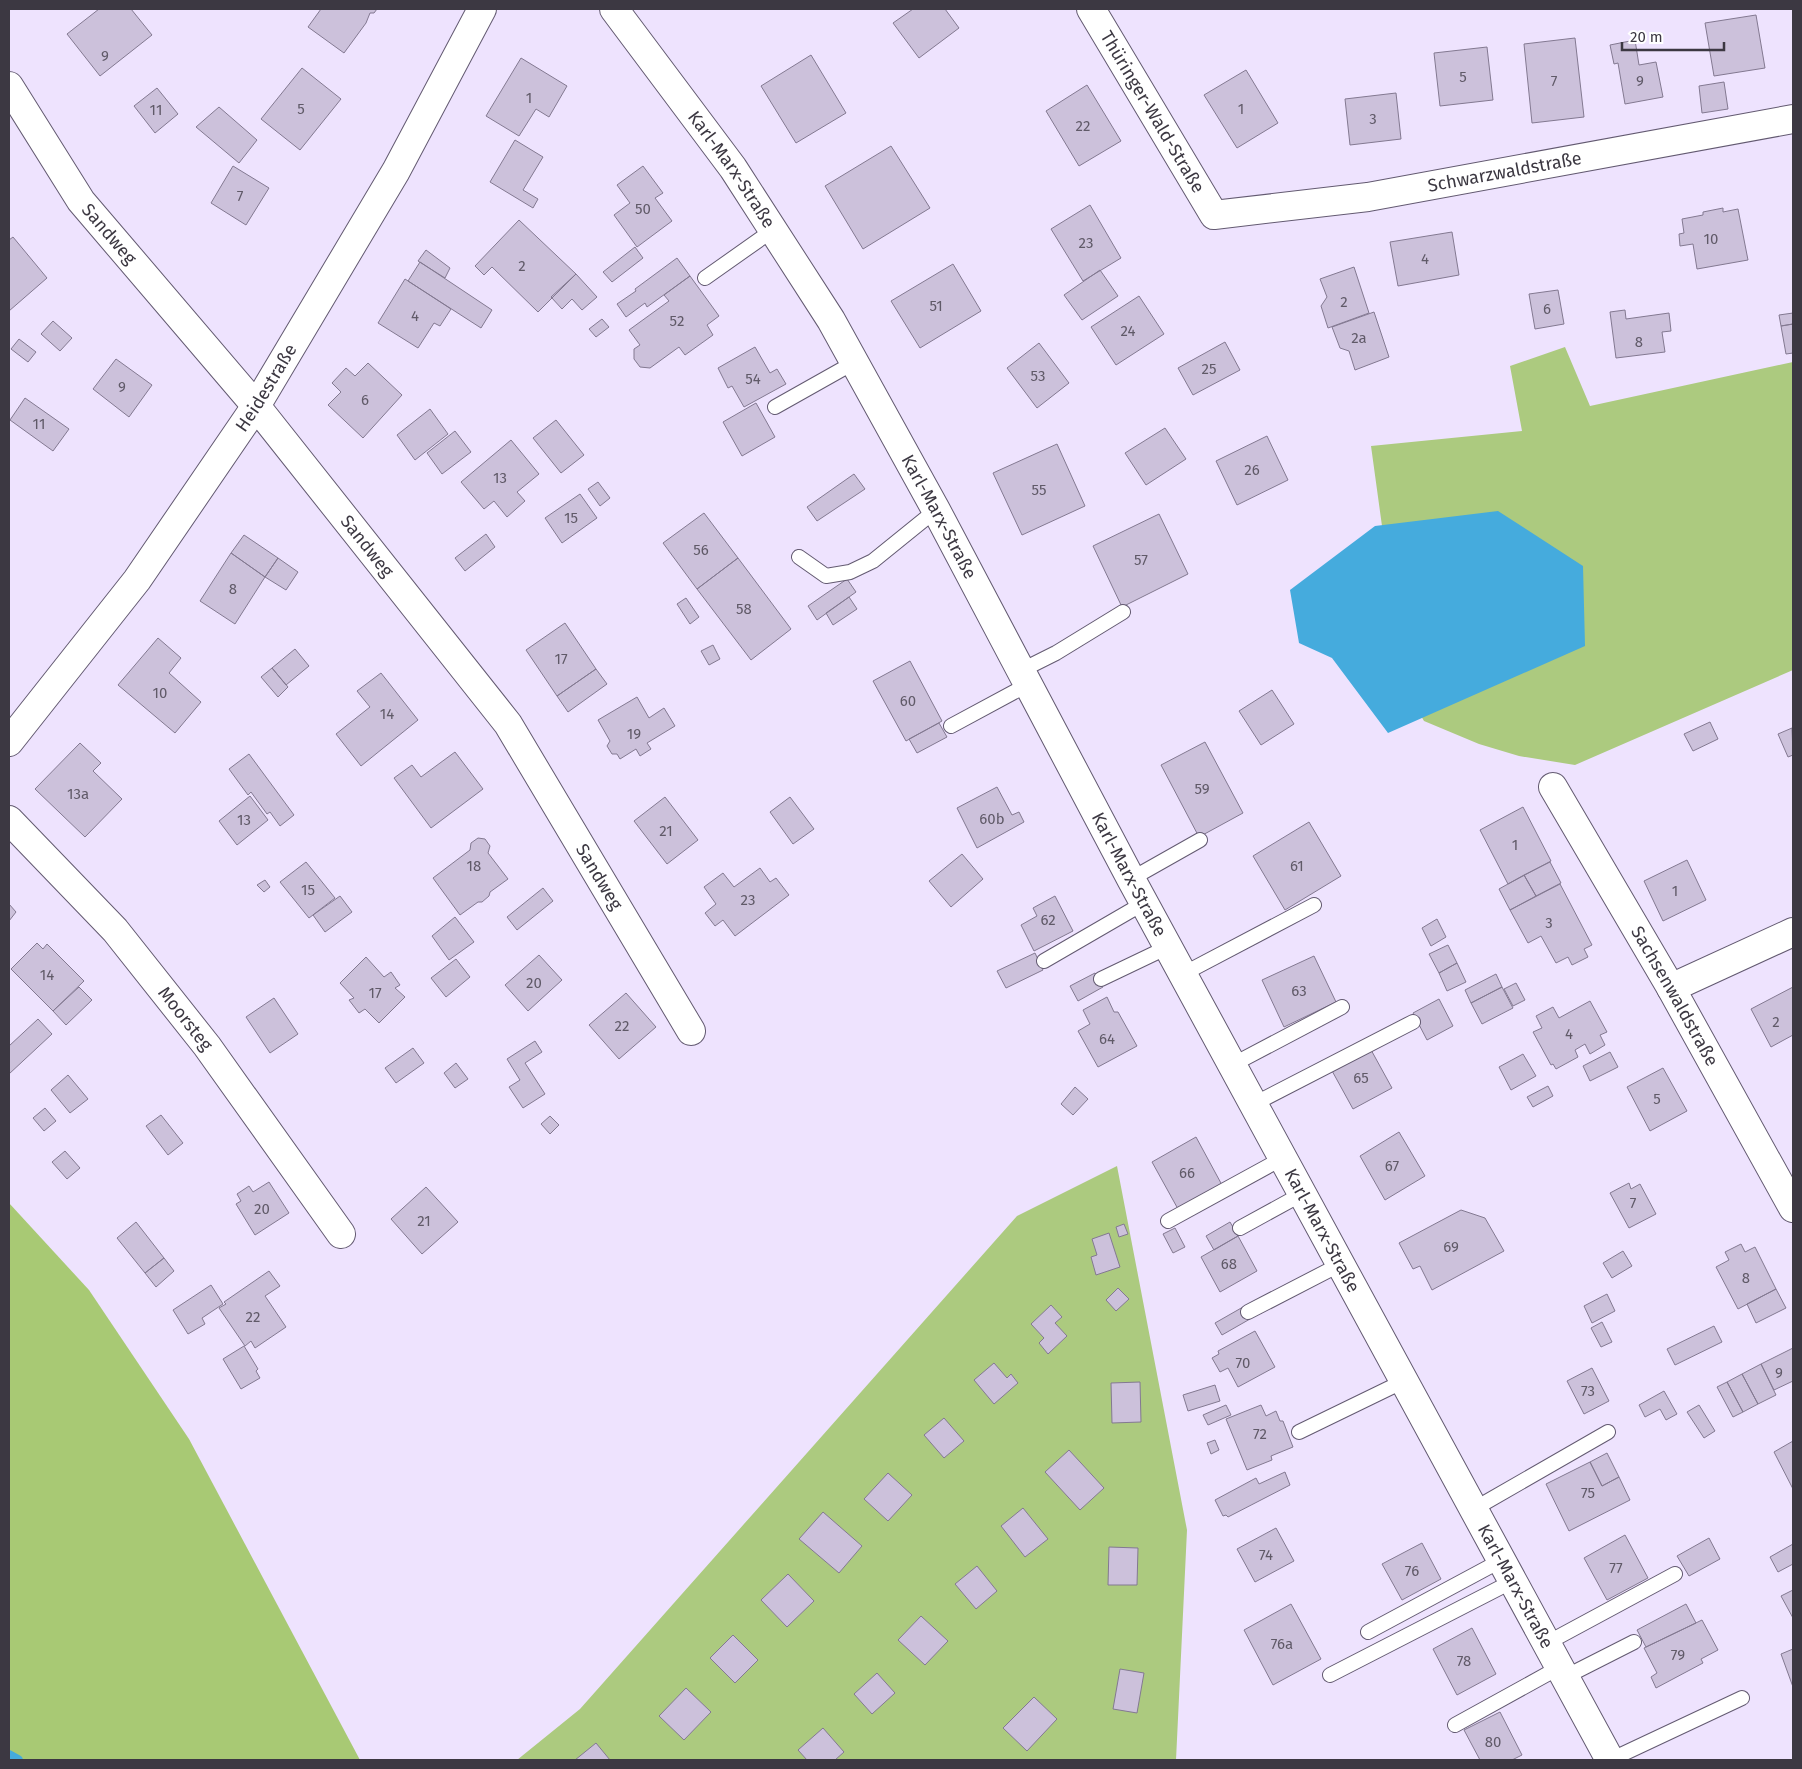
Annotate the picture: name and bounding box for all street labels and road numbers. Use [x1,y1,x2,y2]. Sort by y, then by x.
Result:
street label: Thüringer-Wald-Straße [1096,27,1209,197]
street label: Karl-Marx-Straße [683,106,780,232]
street label: Schwarzwaldstraße [1426,147,1583,197]
street label: Sandweg [77,199,142,269]
street label: Heidestraße [231,340,301,436]
street label: Karl-Marx-Straße [897,451,981,583]
street label: Sandweg [336,511,399,582]
street label: Karl-Marx-Straße [1087,809,1171,941]
street label: Sandweg [571,840,628,914]
street label: Sachsenwaldstraße [1626,922,1723,1070]
street label: Moorsteg [153,982,218,1056]
street label: Karl-Marx-Straße [1280,1165,1365,1296]
street label: Karl-Marx-Straße [1473,1520,1558,1652]

